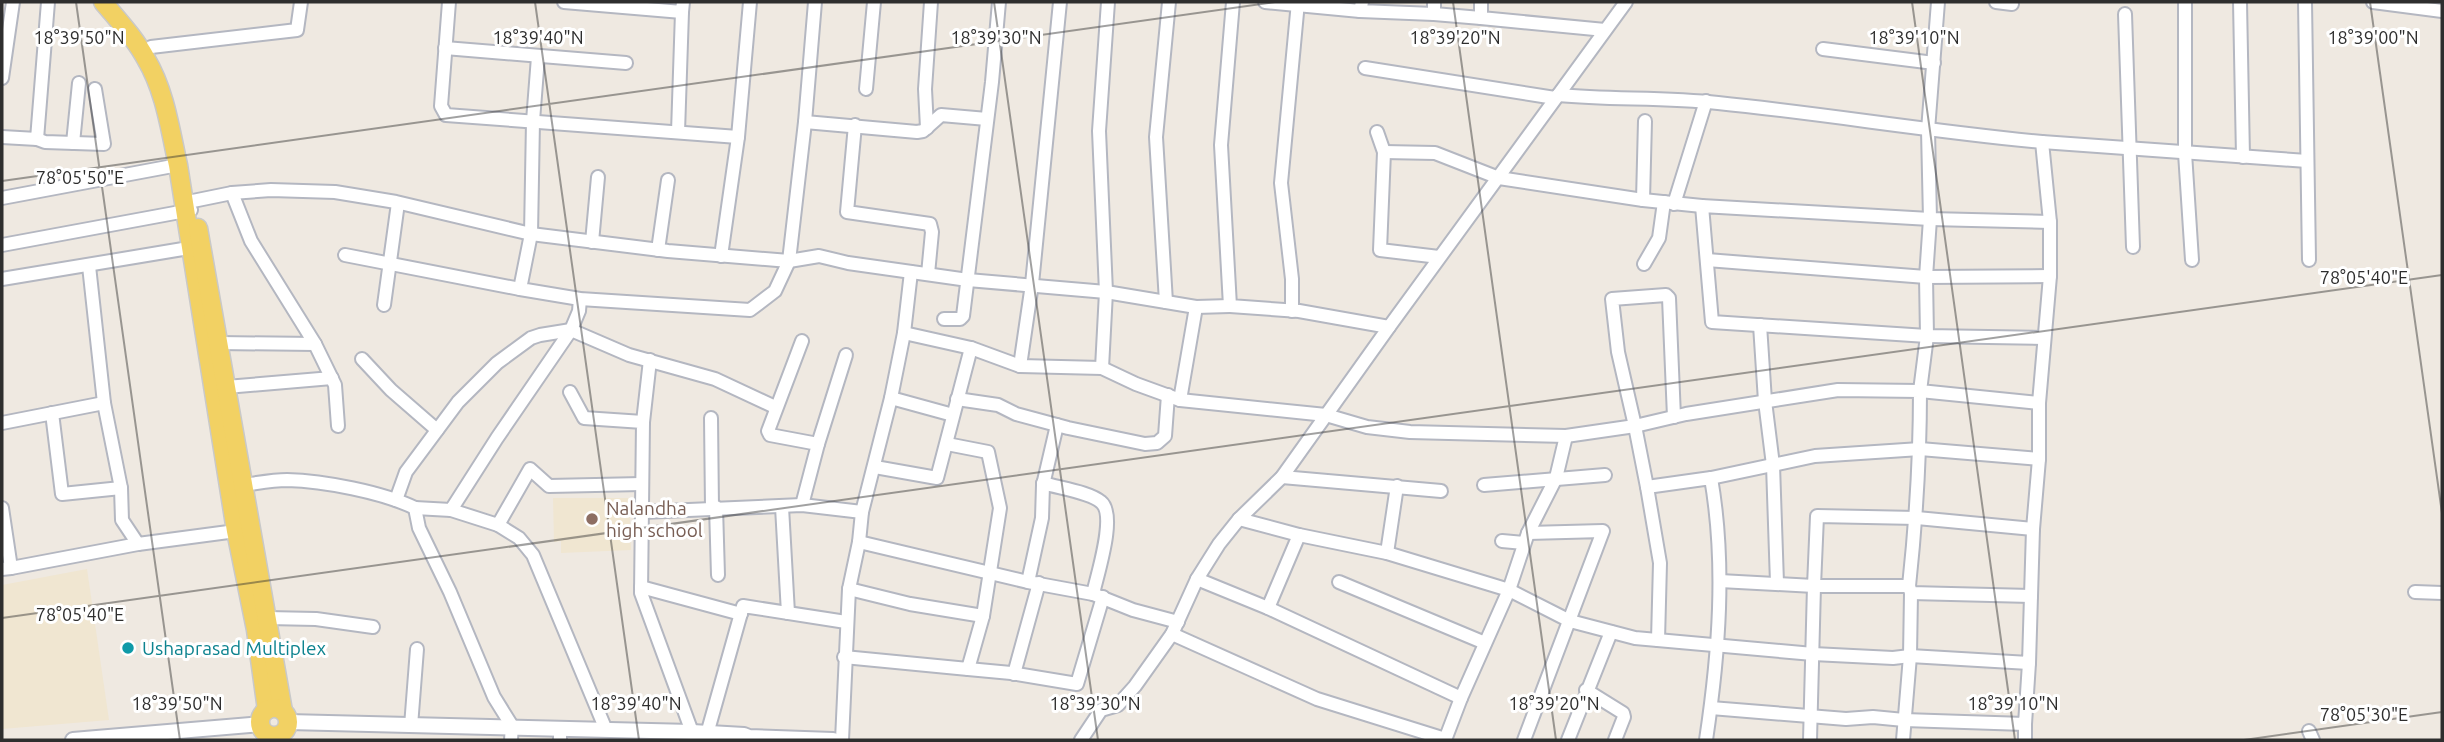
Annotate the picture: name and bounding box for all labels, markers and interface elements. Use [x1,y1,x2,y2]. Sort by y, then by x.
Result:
text: 18°39'50"N [33,27,125,47]
text: 18°39'40"N [492,27,584,47]
text: 18°39'30"N [950,27,1042,47]
text: 18°39'20"N [1409,27,1501,47]
text: 18°39'10"N [1868,27,1960,47]
text: 18°39'00"N [2327,27,2419,47]
text: 78°05'50"E [36,167,124,187]
text: 78°05'40"E [2320,267,2408,287]
place label: Nalandha high school [606,497,703,541]
marker: Nalandha high school [584,511,600,527]
text: 78°05'40"E [36,604,124,624]
place label: Ushaprasad Multiplex [142,637,326,659]
marker: Ushaprasad Multiplex [120,640,136,656]
text: 18°39'50"N [131,693,223,713]
text: 18°39'40"N [590,693,682,713]
text: 18°39'30"N [1049,693,1141,713]
text: 18°39'20"N [1508,693,1600,713]
text: 18°39'10"N [1967,693,2059,713]
text: 78°05'30"E [2320,704,2408,724]

